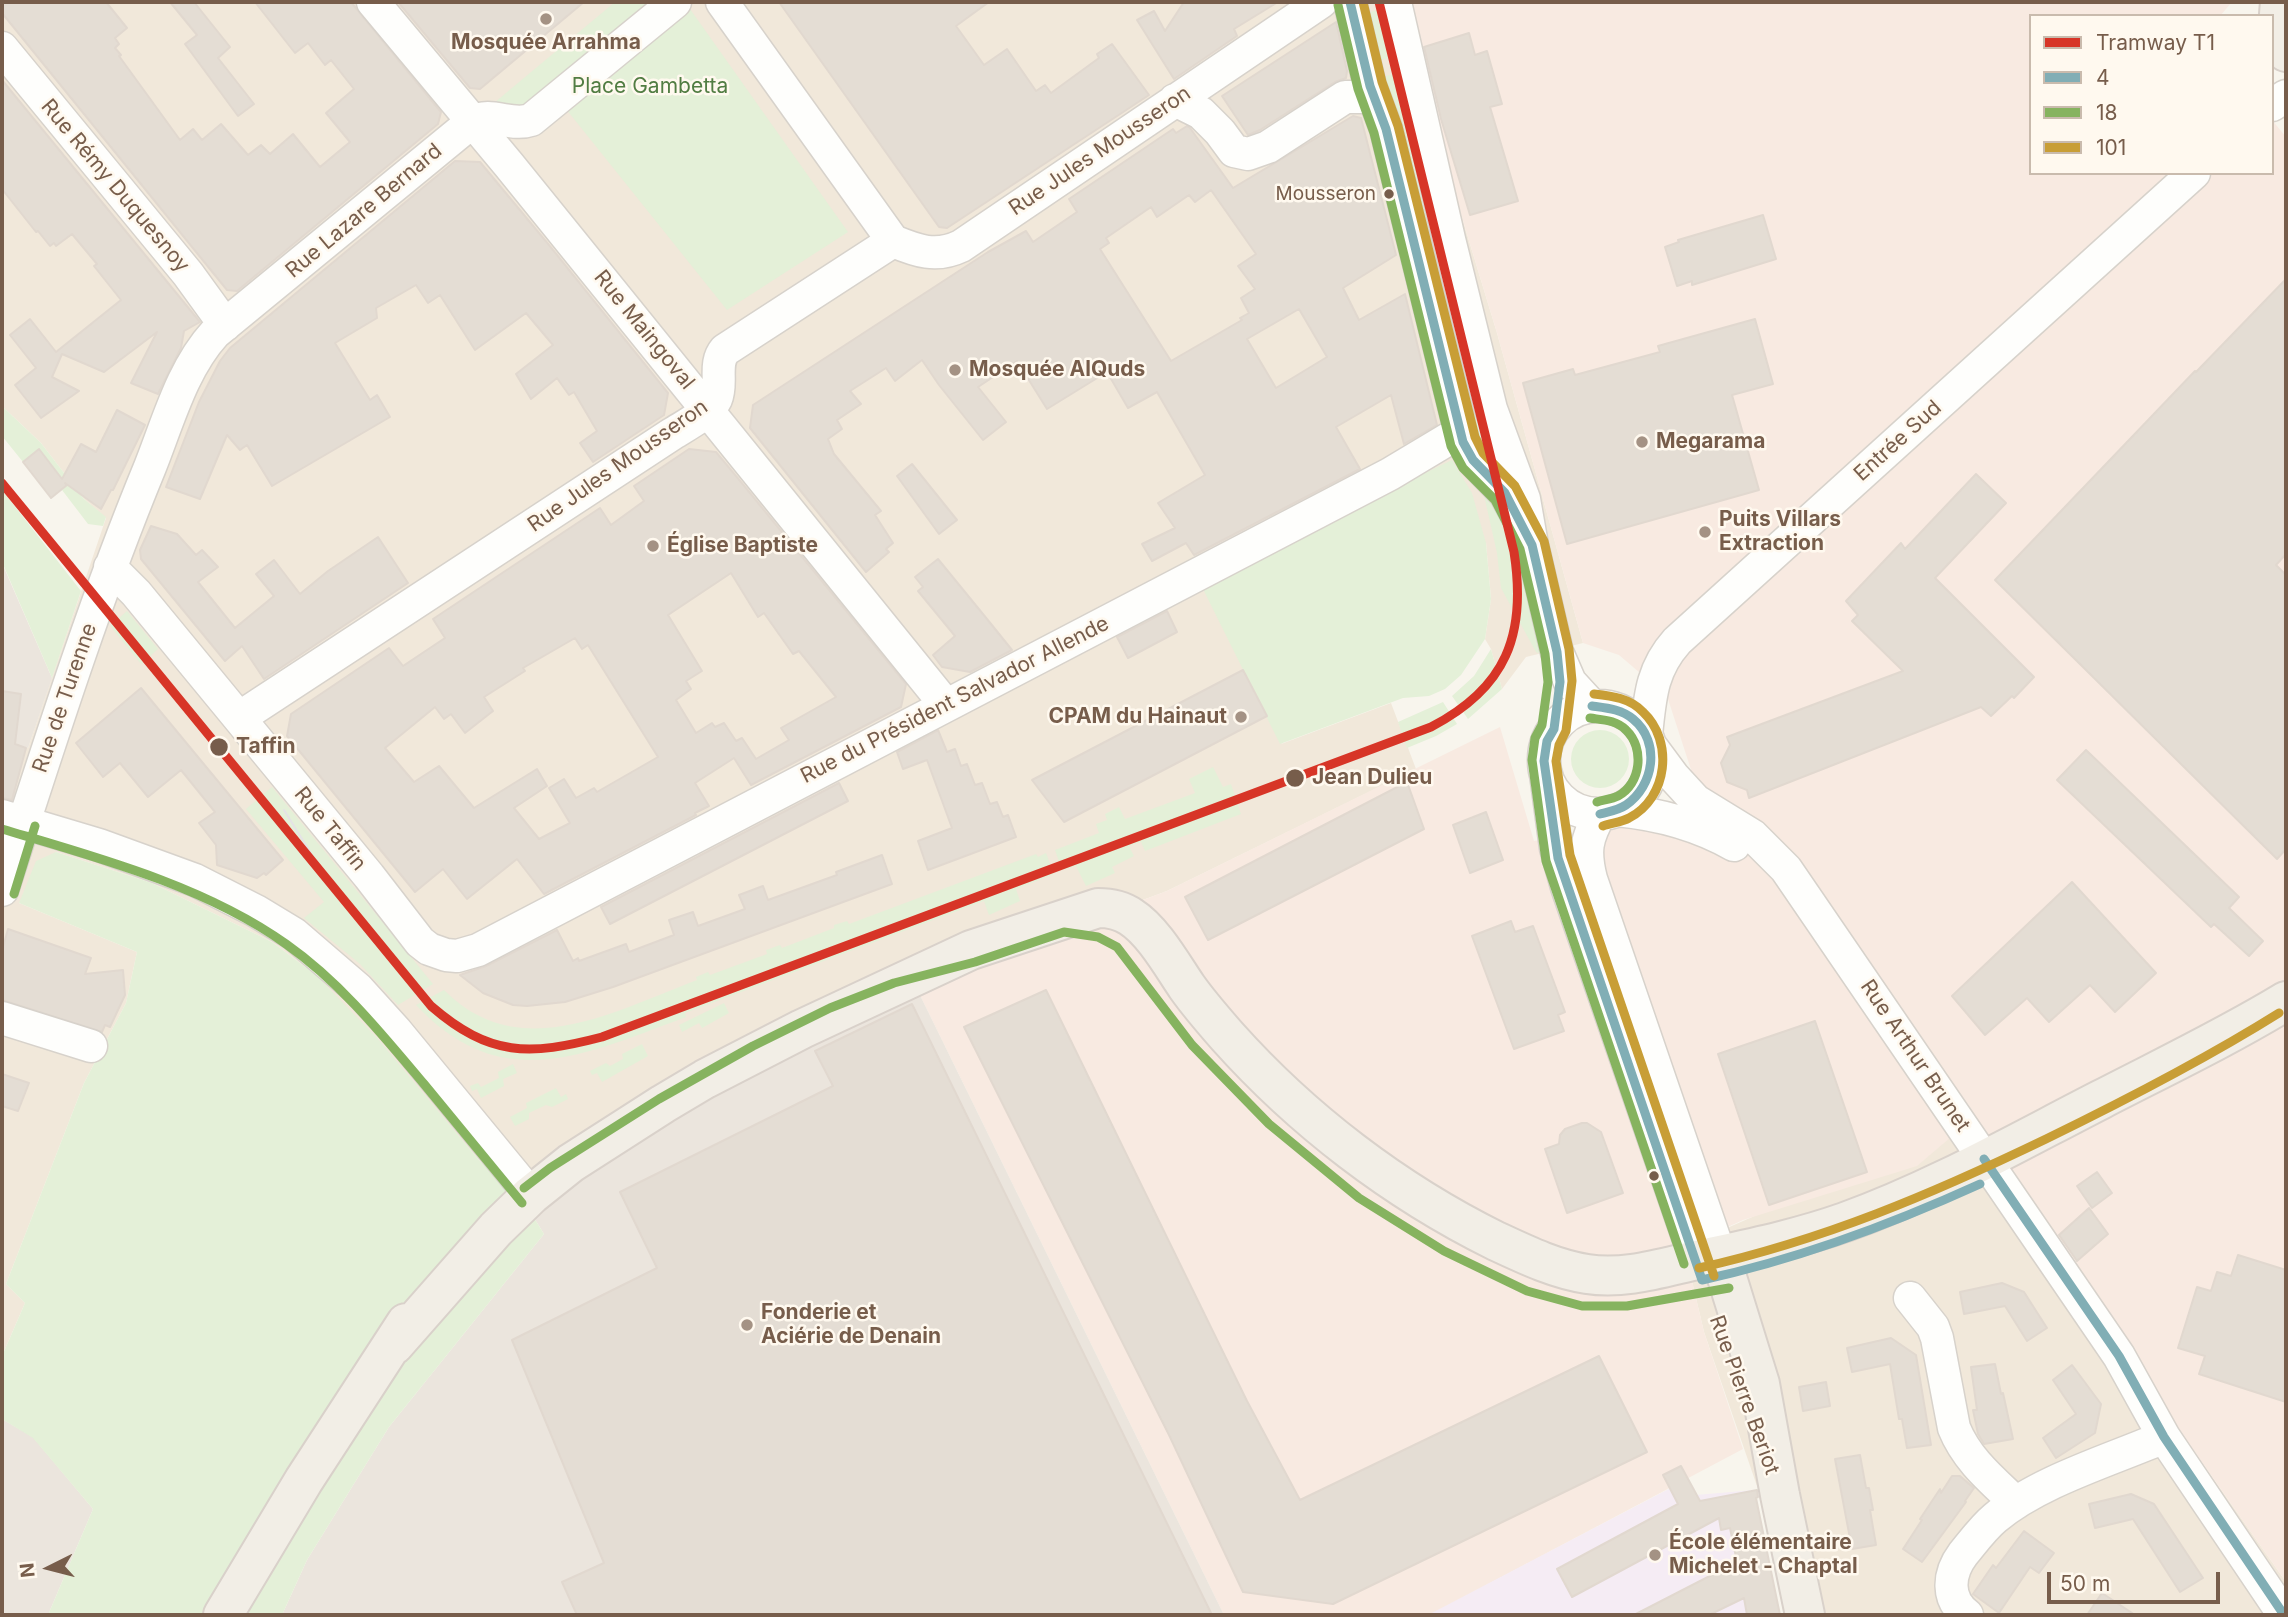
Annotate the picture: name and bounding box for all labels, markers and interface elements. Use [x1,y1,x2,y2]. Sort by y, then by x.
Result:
marker: Mosquée Arrahma [538,11,554,27]
legend [2029,14,2274,175]
place label: Mosquée Arrahma [451,30,641,56]
text: Tramway T1 [2096,30,2215,55]
text: 4 [2096,65,2110,90]
park label: Place Gambetta [572,74,728,100]
street label: Rue Jules Mousseron [1004,81,1196,221]
street label: Rue Rémy Duquesnoy [35,94,195,278]
text: 18 [2096,100,2118,125]
text: 101 [2096,135,2126,160]
street label: Rue Lazare Bernard [281,138,447,284]
place label: Mousseron [1276,183,1376,205]
marker: Mousseron [1382,187,1396,201]
street label: Rue Maingoval [588,265,700,395]
place label: Mosquée AlQuds [969,357,1145,383]
marker: Mosquée AlQuds [947,362,963,378]
street label: Rue Jules Mousseron [523,394,713,538]
street label: Entrée Sud [1849,395,1947,487]
place label: Megarama [1656,429,1765,455]
marker: Megarama [1634,434,1650,450]
place label: Puits Villars Extraction [1719,507,1841,557]
marker: Puits Villars Extraction [1697,524,1713,540]
place label: Église Baptiste [667,533,818,559]
marker: Église Baptiste [645,538,661,554]
street label: Rue du Président Salvador Allende [797,611,1113,789]
street label: Rue de Turenne [28,620,102,776]
place label: CPAM du Hainaut [1048,704,1227,730]
marker: CPAM du Hainaut [1233,709,1249,725]
place label: Taffin [236,734,295,760]
marker: Taffin [208,736,230,758]
place label: Jean Dulieu [1312,765,1432,791]
marker: Jean Dulieu [1284,767,1306,789]
street label: Rue Taffin [289,782,371,876]
street label: Rue Arthur Brunet [1855,975,1975,1137]
unlabelled marker [1647,1169,1661,1183]
place label: Fonderie et Aciérie de Denain [761,1300,941,1350]
street label: Rue Pierre Beriot [1704,1312,1784,1478]
marker: Fonderie et Aciérie de Denain [739,1317,755,1333]
place label: École élémentaire Michelet - Chaptal [1669,1530,1858,1580]
north arrow [14,1533,84,1603]
marker: École élémentaire Michelet - Chaptal [1647,1547,1663,1563]
scale bar [2050,1558,2223,1602]
text: N [15,1562,40,1579]
text: 50 m [2060,1571,2110,1596]

